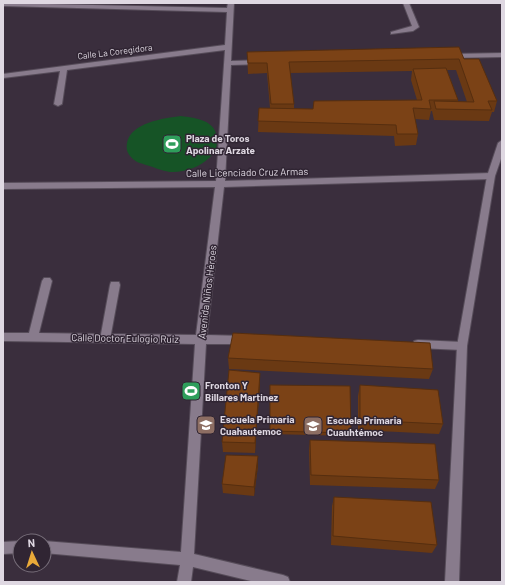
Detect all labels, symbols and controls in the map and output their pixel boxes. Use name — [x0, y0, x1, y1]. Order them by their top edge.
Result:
street label: Calle La Coregidora — [77, 41, 153, 62]
place label: Plaza de Toros Apolinar Arzate — [186, 132, 256, 156]
sports icon: Plaza de Toros Apolinar Arzate — [161, 133, 183, 155]
street label: Calle Licenciado Cruz Armas — [186, 165, 308, 179]
street label: Avenida Niños Héroes — [195, 244, 219, 339]
street label: Calle Doctor Eulogio Ruiz — [71, 331, 179, 345]
place label: Fronton Y Billares Martinez — [205, 379, 279, 403]
sports icon: Fronton Y Billares Martinez — [180, 380, 202, 402]
place label: Escuela Primaria Cuahautemoc — [220, 413, 295, 437]
school or university icon: Escuela Primaria Cuahautemoc — [195, 414, 217, 436]
place label: Escuela Primaria Cuauhtémoc — [327, 414, 402, 438]
school or university icon: Escuela Primaria Cuauhtémoc — [302, 415, 324, 437]
north arrow — [12, 533, 52, 573]
text: N — [27, 536, 35, 549]

